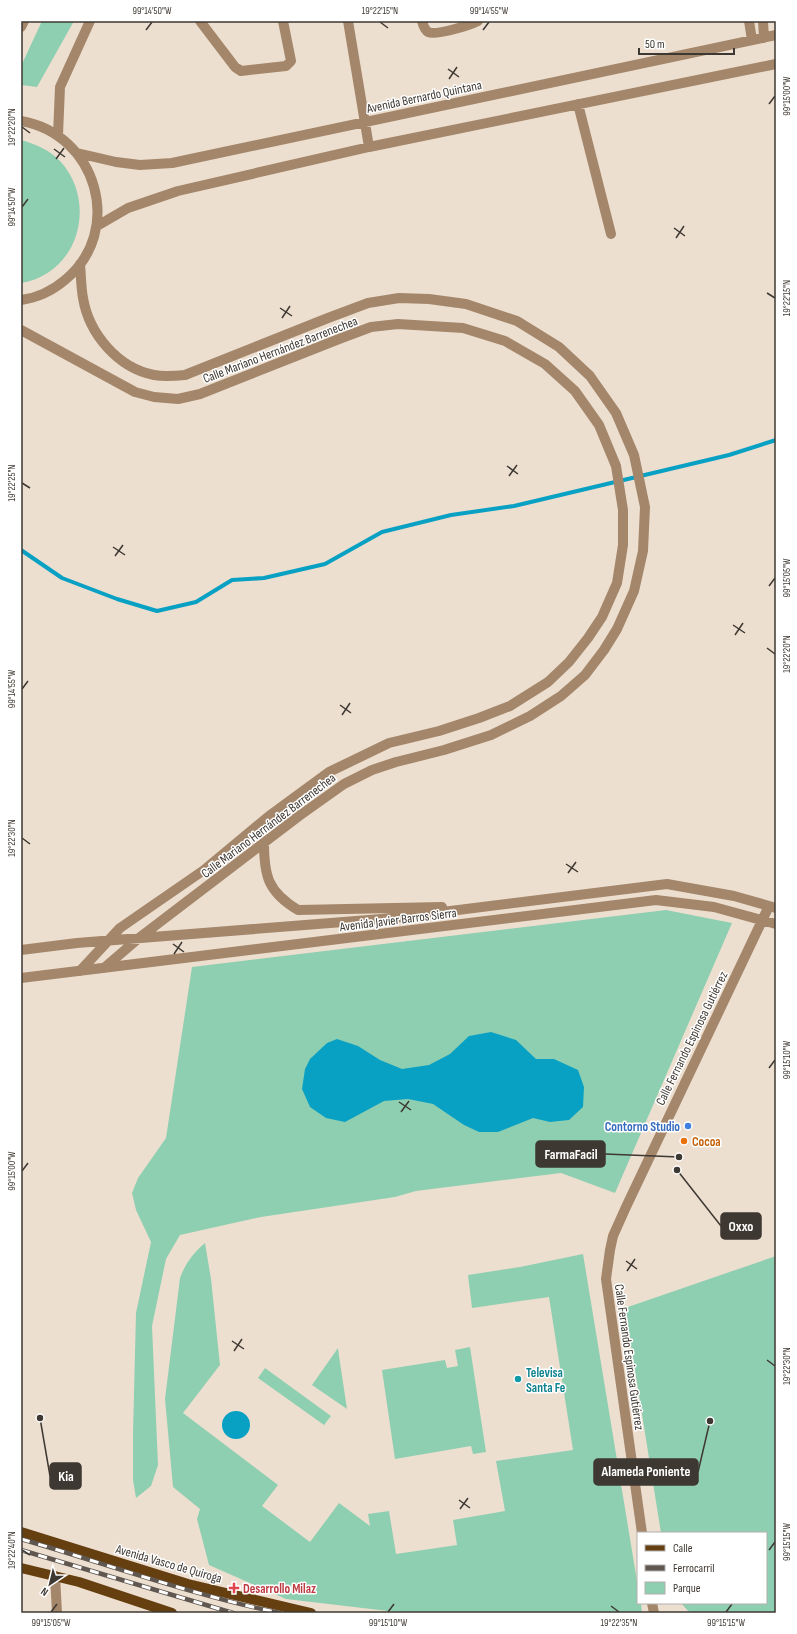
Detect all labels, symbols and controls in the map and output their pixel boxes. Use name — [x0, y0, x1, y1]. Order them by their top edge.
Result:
text: 99°14'50"W — [133, 5, 172, 17]
text: 19°22'15"N — [362, 5, 398, 17]
text: 99°14'55"W — [470, 5, 509, 17]
scale bar — [639, 30, 734, 56]
text: 50 m — [645, 37, 665, 52]
text: 99°15'00"W — [781, 76, 793, 116]
street label: Avenida Bernardo Quintana — [364, 77, 483, 117]
text: 19°22'20"N — [6, 108, 18, 146]
text: 99°14'50"W — [6, 187, 18, 227]
text: 19°22'15"N — [781, 280, 793, 316]
street label: Calle Mariano Hernández Barrenechea — [201, 313, 360, 387]
text: 19°22'25"N — [6, 465, 18, 501]
text: 99°15'05"W — [781, 558, 793, 597]
text: 19°22'20"N — [781, 635, 793, 673]
text: 99°14'55"W — [6, 669, 18, 708]
street label: Calle Mariano Hernández Barrenechea — [198, 770, 339, 882]
text: 19°22'30"N — [6, 819, 18, 857]
street label: Avenida Javier Barros Sierra — [338, 905, 458, 935]
street label: Calle Fernando Espinosa Gutiérrez — [652, 969, 731, 1108]
text: 99°15'10"W — [781, 1040, 793, 1079]
place label: Contorno Studio — [605, 1119, 680, 1135]
marker: Contorno Studio — [683, 1121, 693, 1131]
place label: Cocoa — [692, 1134, 721, 1150]
marker: Cocoa — [679, 1136, 689, 1146]
callout: FarmaFacil — [536, 1141, 605, 1167]
text: FarmaFacil — [544, 1146, 598, 1163]
text: 99°15'00"W — [6, 1151, 18, 1191]
callout: Oxxo — [721, 1213, 761, 1239]
text: Oxxo — [729, 1218, 753, 1235]
street label: Calle Fernando Espinosa Gutiérrez — [611, 1283, 647, 1431]
text: 19°22'30"N — [781, 1347, 793, 1385]
place label: Televisa Santa Fe — [526, 1365, 566, 1396]
marker: Televisa Santa Fe — [513, 1374, 523, 1384]
callout: Alameda Poniente — [594, 1459, 698, 1485]
callout: Kia — [50, 1463, 81, 1489]
text: Alameda Poniente — [601, 1463, 690, 1480]
text: Kia — [58, 1468, 74, 1485]
text: 99°15'15"W — [781, 1523, 793, 1561]
text: 19°22'40"N — [6, 1531, 18, 1569]
legend — [637, 1532, 767, 1604]
street label: Avenida Vasco de Quiroga — [113, 1541, 224, 1587]
text: Calle — [673, 1541, 693, 1556]
text: Ferrocarril — [673, 1561, 715, 1576]
north arrow — [30, 1564, 70, 1604]
place label: Desarrollo Milaz — [243, 1581, 316, 1597]
text: Parque — [673, 1581, 701, 1596]
marker: Desarrollo Milaz — [228, 1582, 240, 1594]
text: N — [38, 1585, 51, 1599]
text: 99°15'05"W — [32, 1617, 71, 1629]
text: 99°15'10"W — [369, 1617, 408, 1629]
text: 19°22'35"N — [601, 1617, 637, 1629]
text: 99°15'15"W — [707, 1617, 745, 1629]

